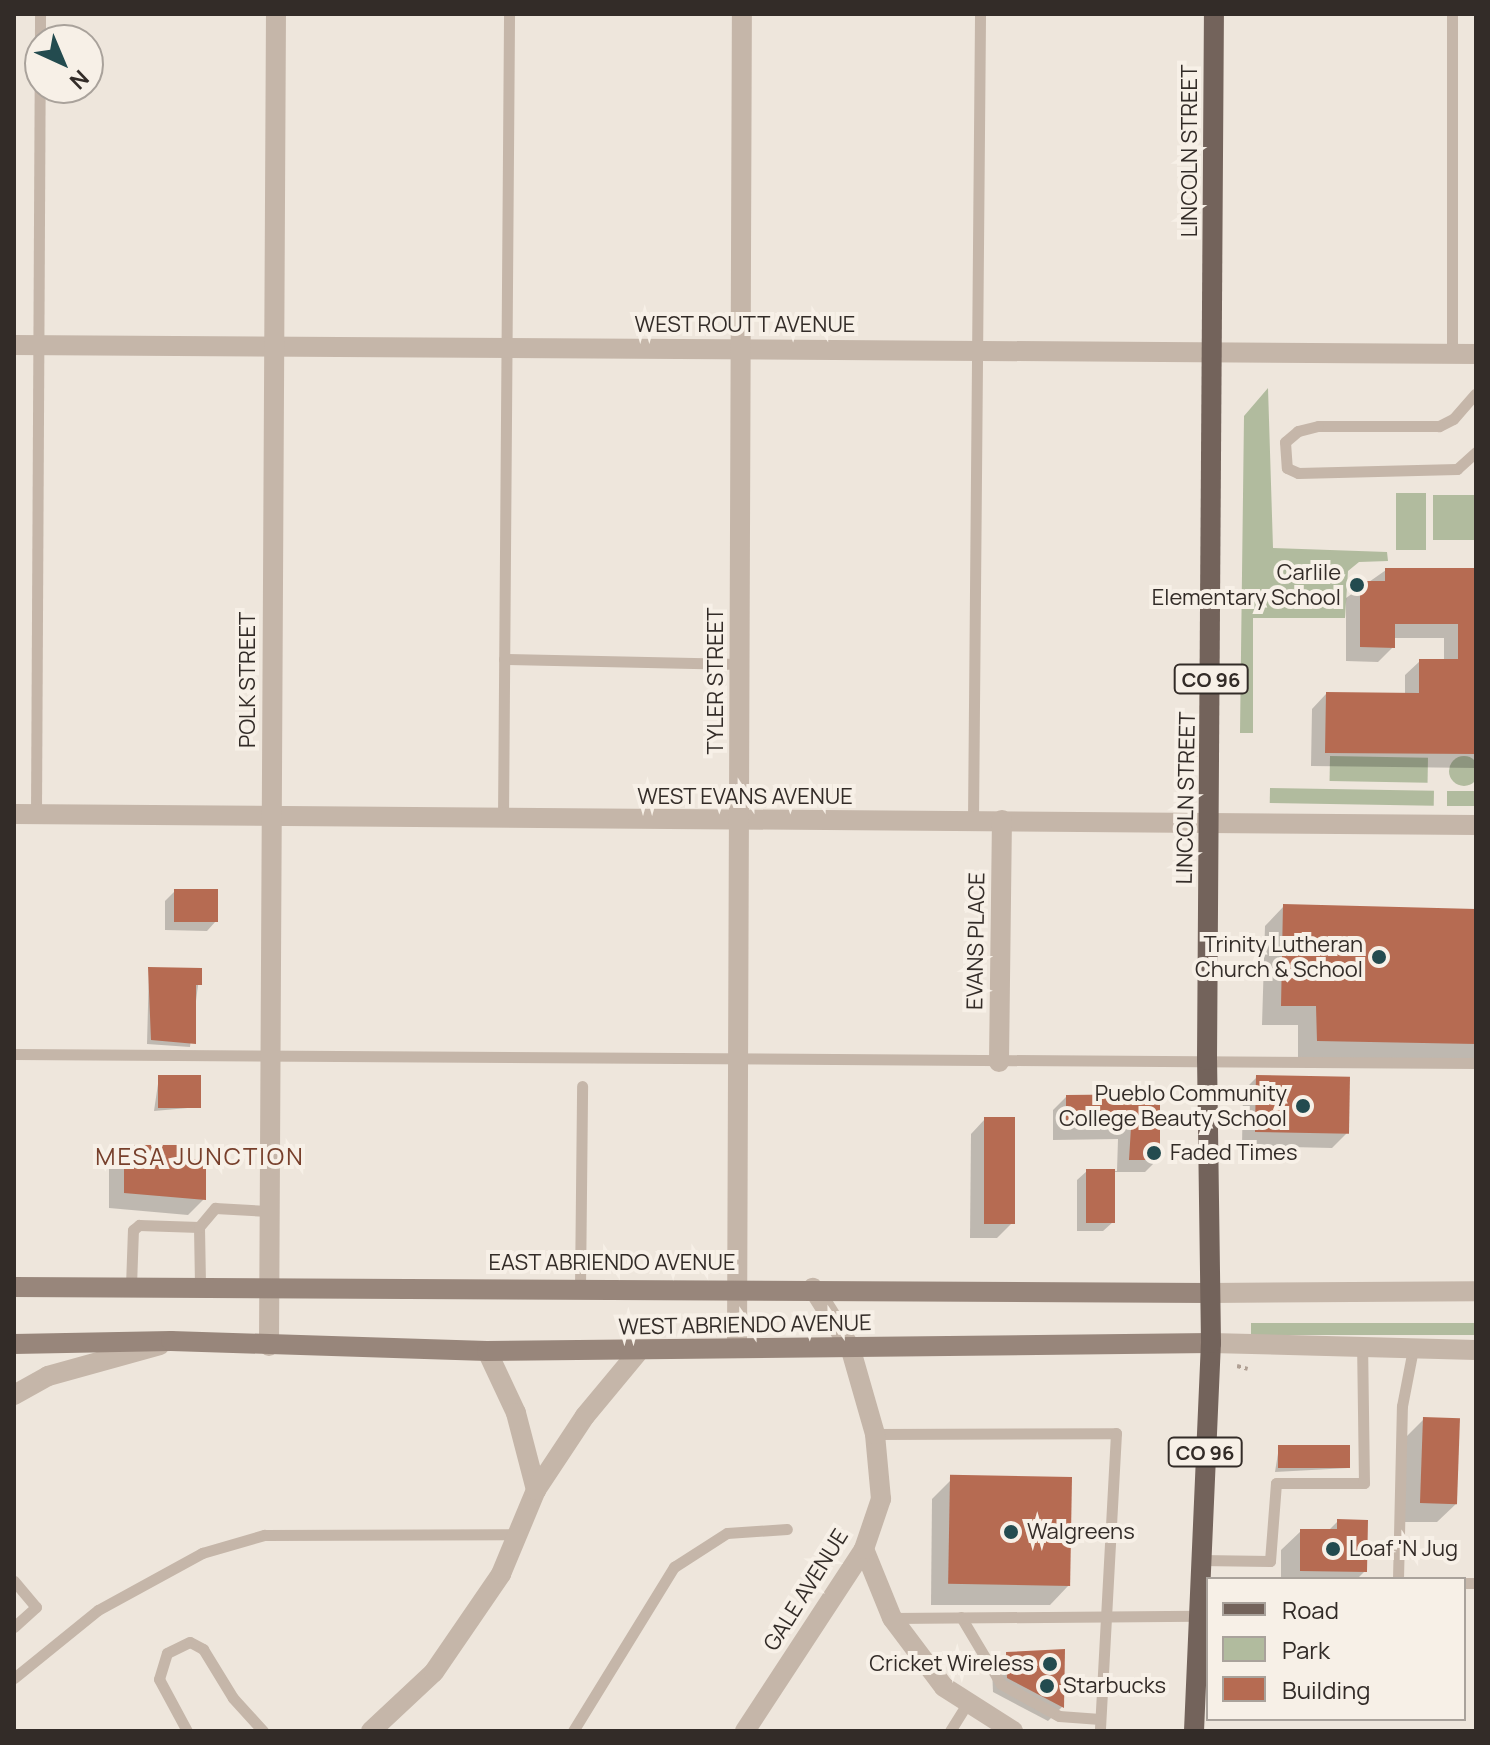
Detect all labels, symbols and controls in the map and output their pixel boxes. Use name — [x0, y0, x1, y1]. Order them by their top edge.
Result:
north arrow — [24, 24, 104, 104]
text: N — [63, 64, 95, 96]
street label: LINCOLN STREET — [1177, 65, 1203, 237]
street label: WEST ROUTT AVENUE — [634, 312, 856, 338]
place label: Carlile Elementary School — [1152, 559, 1341, 610]
marker: Carlile Elementary School — [1348, 576, 1366, 594]
street label: TYLER STREET — [703, 608, 729, 754]
street label: POLK STREET — [235, 612, 261, 748]
road number: CO 96 — [1173, 663, 1249, 695]
street label: LINCOLN STREET — [1171, 712, 1201, 884]
street label: WEST EVANS AVENUE — [637, 784, 853, 810]
street label: EVANS PLACE — [962, 872, 990, 1010]
place label: Trinity Lutheran Church & School — [1195, 931, 1363, 982]
marker: Trinity Lutheran Church & School — [1370, 948, 1388, 966]
place label: Pueblo Community College Beauty School — [1059, 1080, 1287, 1132]
marker: Pueblo Community College Beauty School — [1294, 1097, 1312, 1115]
place label: Faded Times — [1170, 1140, 1297, 1166]
district label: MESA JUNCTION — [95, 1142, 305, 1170]
marker: Faded Times — [1145, 1144, 1163, 1162]
street label: EAST ABRIENDO AVENUE — [488, 1250, 736, 1276]
street label: WEST ABRIENDO AVENUE — [618, 1310, 872, 1340]
road number: CO 96 — [1167, 1436, 1243, 1468]
place label: Walgreens — [1027, 1519, 1135, 1545]
marker: Walgreens — [1002, 1523, 1020, 1541]
street label: GALE AVENUE — [758, 1524, 854, 1656]
place label: Loaf 'N Jug — [1349, 1536, 1458, 1562]
marker: Loaf 'N Jug — [1324, 1540, 1342, 1558]
legend — [1206, 1577, 1466, 1721]
text: Road — [1282, 1593, 1339, 1626]
text: Park — [1282, 1633, 1330, 1666]
place label: Cricket Wireless — [869, 1651, 1034, 1677]
marker: Cricket Wireless — [1041, 1655, 1059, 1673]
place label: Starbucks — [1063, 1673, 1166, 1699]
text: Building — [1282, 1673, 1370, 1706]
marker: Starbucks — [1038, 1677, 1056, 1695]

